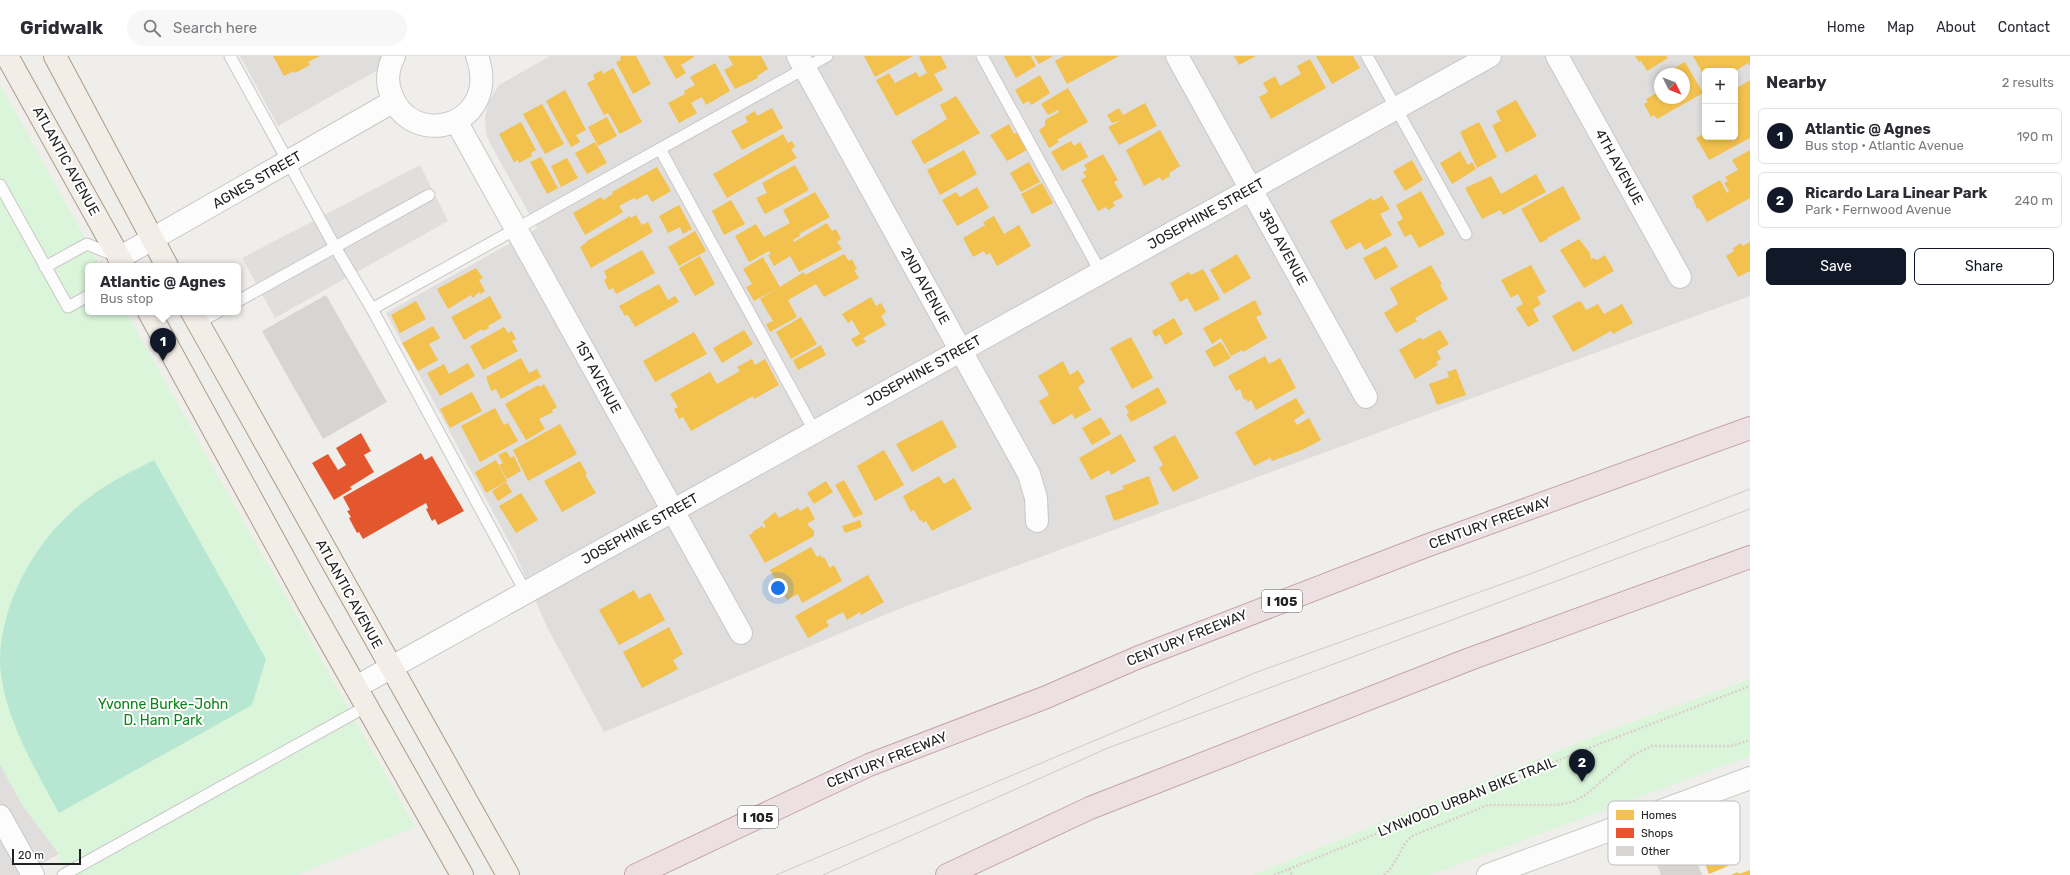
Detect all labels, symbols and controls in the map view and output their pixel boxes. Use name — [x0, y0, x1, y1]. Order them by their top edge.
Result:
search box — [127, 10, 407, 46]
text: Gridwalk — [20, 16, 103, 39]
icon: search — [141, 17, 163, 39]
text: Search here — [173, 19, 257, 37]
text: Home — [1827, 19, 1865, 36]
text: Map — [1887, 19, 1914, 36]
text: About — [1936, 19, 1976, 36]
text: Contact — [1998, 19, 2050, 36]
north arrow — [1654, 68, 1690, 104]
map controls — [1702, 68, 1738, 140]
button: + — [1702, 68, 1738, 104]
text: Nearby — [1766, 72, 1827, 92]
text: 2 results — [2002, 75, 2054, 90]
street label: ATLANTIC AVENUE — [29, 103, 103, 219]
button: − — [1702, 104, 1738, 140]
text: Atlantic @ Agnes — [1805, 120, 1931, 138]
street label: 4TH AVENUE — [1591, 126, 1647, 208]
text: 1 — [1777, 129, 1783, 144]
text: 190 m — [2017, 129, 2053, 144]
text: Bus stop · Atlantic Avenue — [1805, 138, 1964, 153]
street label: AGNES STREET — [209, 148, 305, 212]
street label: JOSEPHINE STREET — [1145, 175, 1267, 253]
text: Ricardo Lara Linear Park — [1805, 184, 1987, 202]
text: 2 — [1776, 193, 1784, 208]
text: 240 m — [2014, 193, 2053, 208]
text: Park · Fernwood Avenue — [1805, 202, 1951, 217]
street label: 3RD AVENUE — [1255, 206, 1311, 288]
street label: 2ND AVENUE — [897, 245, 953, 327]
button: Save — [1766, 248, 1906, 285]
button: Share — [1914, 248, 2054, 285]
popup — [85, 263, 241, 315]
text: Atlantic @ Agnes — [100, 273, 226, 291]
text: Bus stop — [100, 291, 153, 306]
pin: 1 — [150, 328, 176, 361]
street label: JOSEPHINE STREET — [862, 332, 984, 410]
street label: 1ST AVENUE — [571, 338, 625, 416]
street label: JOSEPHINE STREET — [579, 490, 701, 568]
street label: CENTURY FREEWAY — [1427, 493, 1553, 553]
street label: ATLANTIC AVENUE — [312, 536, 386, 652]
your location — [768, 578, 788, 598]
road number: I 105 — [1262, 590, 1302, 612]
street label: CENTURY FREEWAY — [1124, 606, 1250, 670]
park label: Yvonne Burke-John D. Ham Park — [98, 696, 228, 729]
street label: CENTURY FREEWAY — [824, 728, 950, 792]
pin: 2 — [1569, 749, 1595, 782]
street label: LYNWOOD URBAN BIKE TRAIL — [1375, 753, 1559, 841]
legend — [1608, 801, 1740, 865]
road number: I 105 — [738, 806, 778, 828]
text: Homes — [1641, 809, 1677, 822]
text: Shops — [1641, 827, 1673, 840]
text: Other — [1641, 845, 1671, 858]
scale bar — [12, 847, 81, 866]
text: 20 m — [18, 849, 44, 862]

